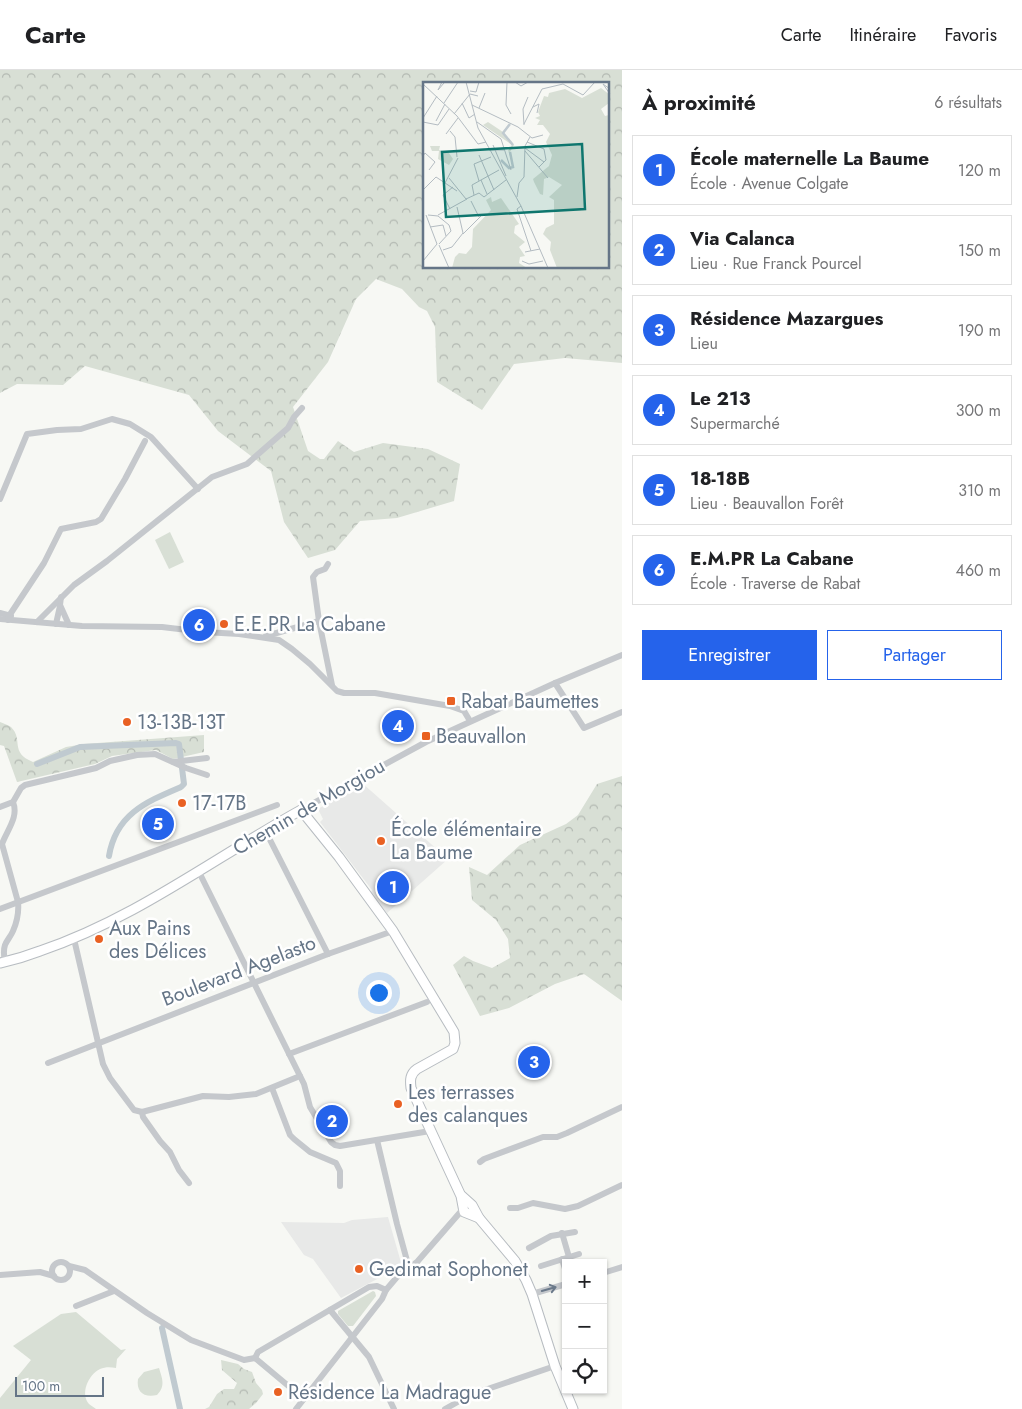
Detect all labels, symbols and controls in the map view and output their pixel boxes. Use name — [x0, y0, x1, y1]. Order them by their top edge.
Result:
text: Carte — [25, 17, 86, 52]
text: Carte — [781, 22, 822, 48]
text: Itinéraire — [850, 22, 916, 48]
text: Favoris — [944, 22, 997, 48]
inset map — [423, 82, 610, 269]
text: À proximité — [642, 88, 756, 118]
text: 6 résultats — [934, 91, 1002, 114]
text: École maternelle La Baume — [690, 145, 929, 172]
text: 1 — [655, 159, 663, 182]
text: 120 m — [958, 159, 1001, 182]
text: École · Avenue Colgate — [690, 172, 848, 195]
text: Via Calanca — [690, 225, 795, 252]
text: 2 — [654, 239, 664, 262]
text: 150 m — [958, 239, 1001, 262]
text: Lieu · Rue Franck Pourcel — [690, 252, 862, 275]
text: Résidence Mazargues — [690, 305, 884, 332]
text: 3 — [654, 319, 664, 342]
text: 190 m — [958, 319, 1001, 342]
text: Lieu — [690, 332, 718, 355]
text: Le 213 — [690, 385, 751, 412]
text: 4 — [653, 399, 665, 422]
text: 300 m — [956, 399, 1001, 422]
text: Supermarché — [690, 412, 780, 435]
text: 18-18B — [690, 465, 750, 492]
text: 5 — [654, 479, 664, 502]
text: 310 m — [958, 479, 1001, 502]
text: Lieu · Beauvallon Forêt — [690, 492, 843, 515]
text: E.M.PR La Cabane — [690, 545, 854, 572]
text: 6 — [654, 559, 664, 582]
text: 460 m — [956, 559, 1001, 582]
text: École · Traverse de Rabat — [690, 572, 860, 595]
pin: 6 — [183, 606, 215, 644]
place label: E.E.PR La Cabane — [234, 610, 386, 639]
marker: E.E.PR La Cabane — [218, 618, 230, 630]
button: Enregistrer — [642, 630, 817, 680]
button: Partager — [827, 630, 1002, 680]
place label: Rabat Baumettes — [461, 687, 599, 716]
marker: Rabat Baumettes — [445, 695, 457, 707]
pin: 4 — [382, 707, 414, 745]
place label: 13-13B-13T — [137, 708, 226, 737]
marker: 13-13B-13T — [121, 716, 133, 728]
place label: Beauvallon — [436, 722, 527, 751]
marker: Beauvallon — [420, 730, 432, 742]
street label: Chemin de Morgiou — [228, 752, 390, 862]
place label: 17-17B — [192, 789, 246, 818]
marker: 17-17B — [176, 797, 188, 809]
pin: 5 — [142, 805, 174, 843]
place label: École élémentaire La Baume — [391, 815, 541, 867]
marker: École élémentaire La Baume — [375, 835, 387, 847]
pin: 1 — [377, 868, 409, 906]
place label: Aux Pains des Délices — [109, 914, 206, 966]
street label: Boulevard Agelasto — [158, 928, 320, 1014]
marker: Aux Pains des Délices — [93, 933, 105, 945]
your location — [366, 980, 392, 1006]
pin: 3 — [518, 1043, 550, 1081]
place label: Les terrasses des calanques — [408, 1078, 528, 1130]
marker: Les terrasses des calanques — [392, 1098, 404, 1110]
pin: 2 — [316, 1102, 348, 1140]
place label: Gedimat Sophonet — [369, 1255, 528, 1284]
map controls — [562, 1259, 607, 1394]
button: + — [562, 1259, 607, 1304]
marker: Gedimat Sophonet — [353, 1263, 365, 1275]
one-way arrow — [541, 1283, 557, 1293]
button: − — [562, 1304, 607, 1349]
button: locate — [562, 1349, 607, 1394]
scale bar — [15, 1374, 104, 1397]
text: 100 m — [22, 1376, 60, 1396]
place label: Résidence La Madrague — [288, 1378, 491, 1407]
marker: Résidence La Madrague — [272, 1386, 284, 1398]

